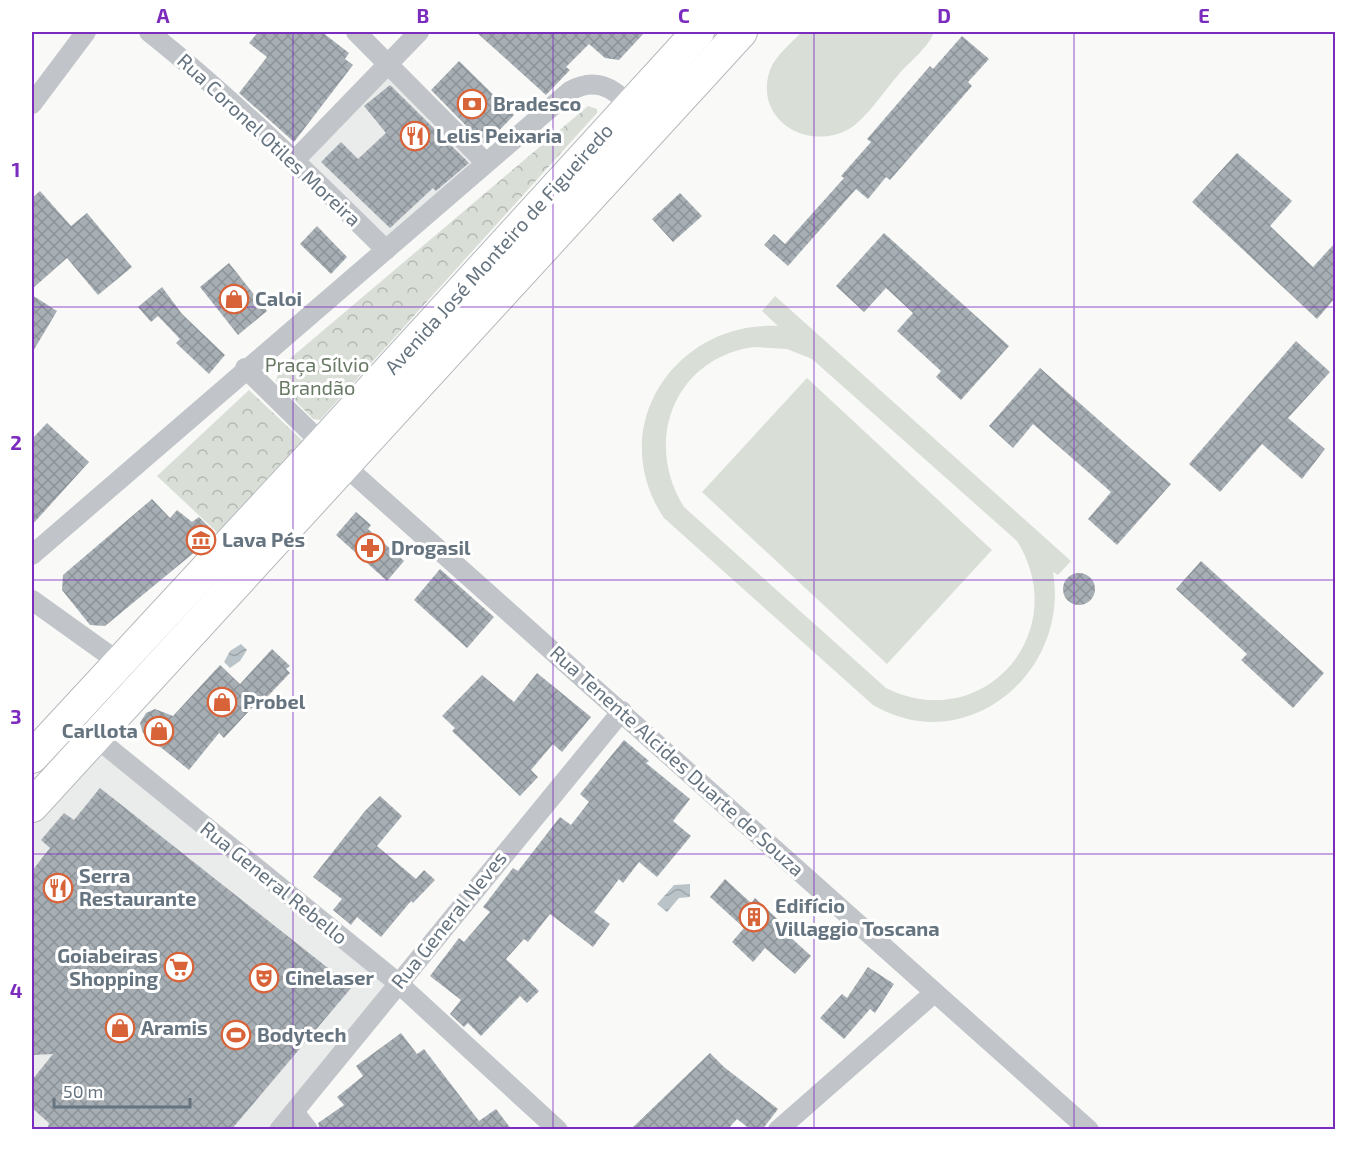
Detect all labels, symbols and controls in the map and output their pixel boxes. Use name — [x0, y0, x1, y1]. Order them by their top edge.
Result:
text: A — [156, 3, 170, 27]
text: B — [417, 3, 429, 27]
text: C — [678, 3, 690, 27]
text: D — [937, 3, 951, 27]
text: E — [1198, 3, 1210, 27]
street label: Rua Coronel Otiles Moreira — [173, 48, 366, 231]
bank icon: Bradesco — [456, 88, 488, 120]
place label: Bradesco — [493, 91, 581, 115]
street label: Avenida José Monteiro de Figueiredo — [379, 118, 617, 379]
restaurant icon: Lelis Peixaria — [399, 120, 431, 152]
place label: Lelis Peixaria — [436, 123, 562, 147]
text: 1 — [12, 157, 20, 181]
shop icon: Caloi — [218, 283, 250, 315]
place label: Caloi — [255, 286, 302, 310]
park label: Praça Sílvio Brandão — [265, 352, 369, 399]
text: 2 — [10, 430, 22, 454]
museum icon: Lava Pés — [185, 524, 217, 556]
place label: Lava Pés — [222, 527, 305, 551]
pharmacy icon: Drogasil — [354, 532, 386, 564]
place label: Drogasil — [391, 535, 471, 559]
street label: Rua Tenente Alcides Duarte de Souza — [546, 640, 810, 881]
shop icon: Probel — [206, 686, 238, 718]
place label: Probel — [243, 689, 306, 713]
text: 3 — [10, 704, 22, 728]
shop icon: Carllota — [143, 715, 175, 747]
place label: Carllota — [62, 718, 138, 742]
street label: Rua General Rebello — [196, 816, 353, 949]
street label: Rua General Neves — [385, 846, 511, 993]
place label: Serra Restaurante — [79, 863, 197, 910]
restaurant icon: Serra Restaurante — [42, 872, 74, 904]
place label: Edifício Villaggio Toscana — [775, 893, 940, 940]
building icon: Edifício Villaggio Toscana — [738, 901, 770, 933]
place label: Goiabeiras Shopping — [57, 943, 158, 990]
supermarket icon: Goiabeiras Shopping — [163, 951, 195, 983]
theatre icon: Cinelaser — [248, 962, 280, 994]
place label: Cinelaser — [285, 965, 374, 989]
text: 4 — [10, 978, 23, 1002]
shop icon: Aramis — [104, 1012, 136, 1044]
place label: Aramis — [141, 1015, 208, 1039]
sports icon: Bodytech — [220, 1019, 252, 1051]
place label: Bodytech — [257, 1022, 347, 1047]
scale bar — [54, 1071, 190, 1109]
text: 50 m — [63, 1080, 103, 1102]

